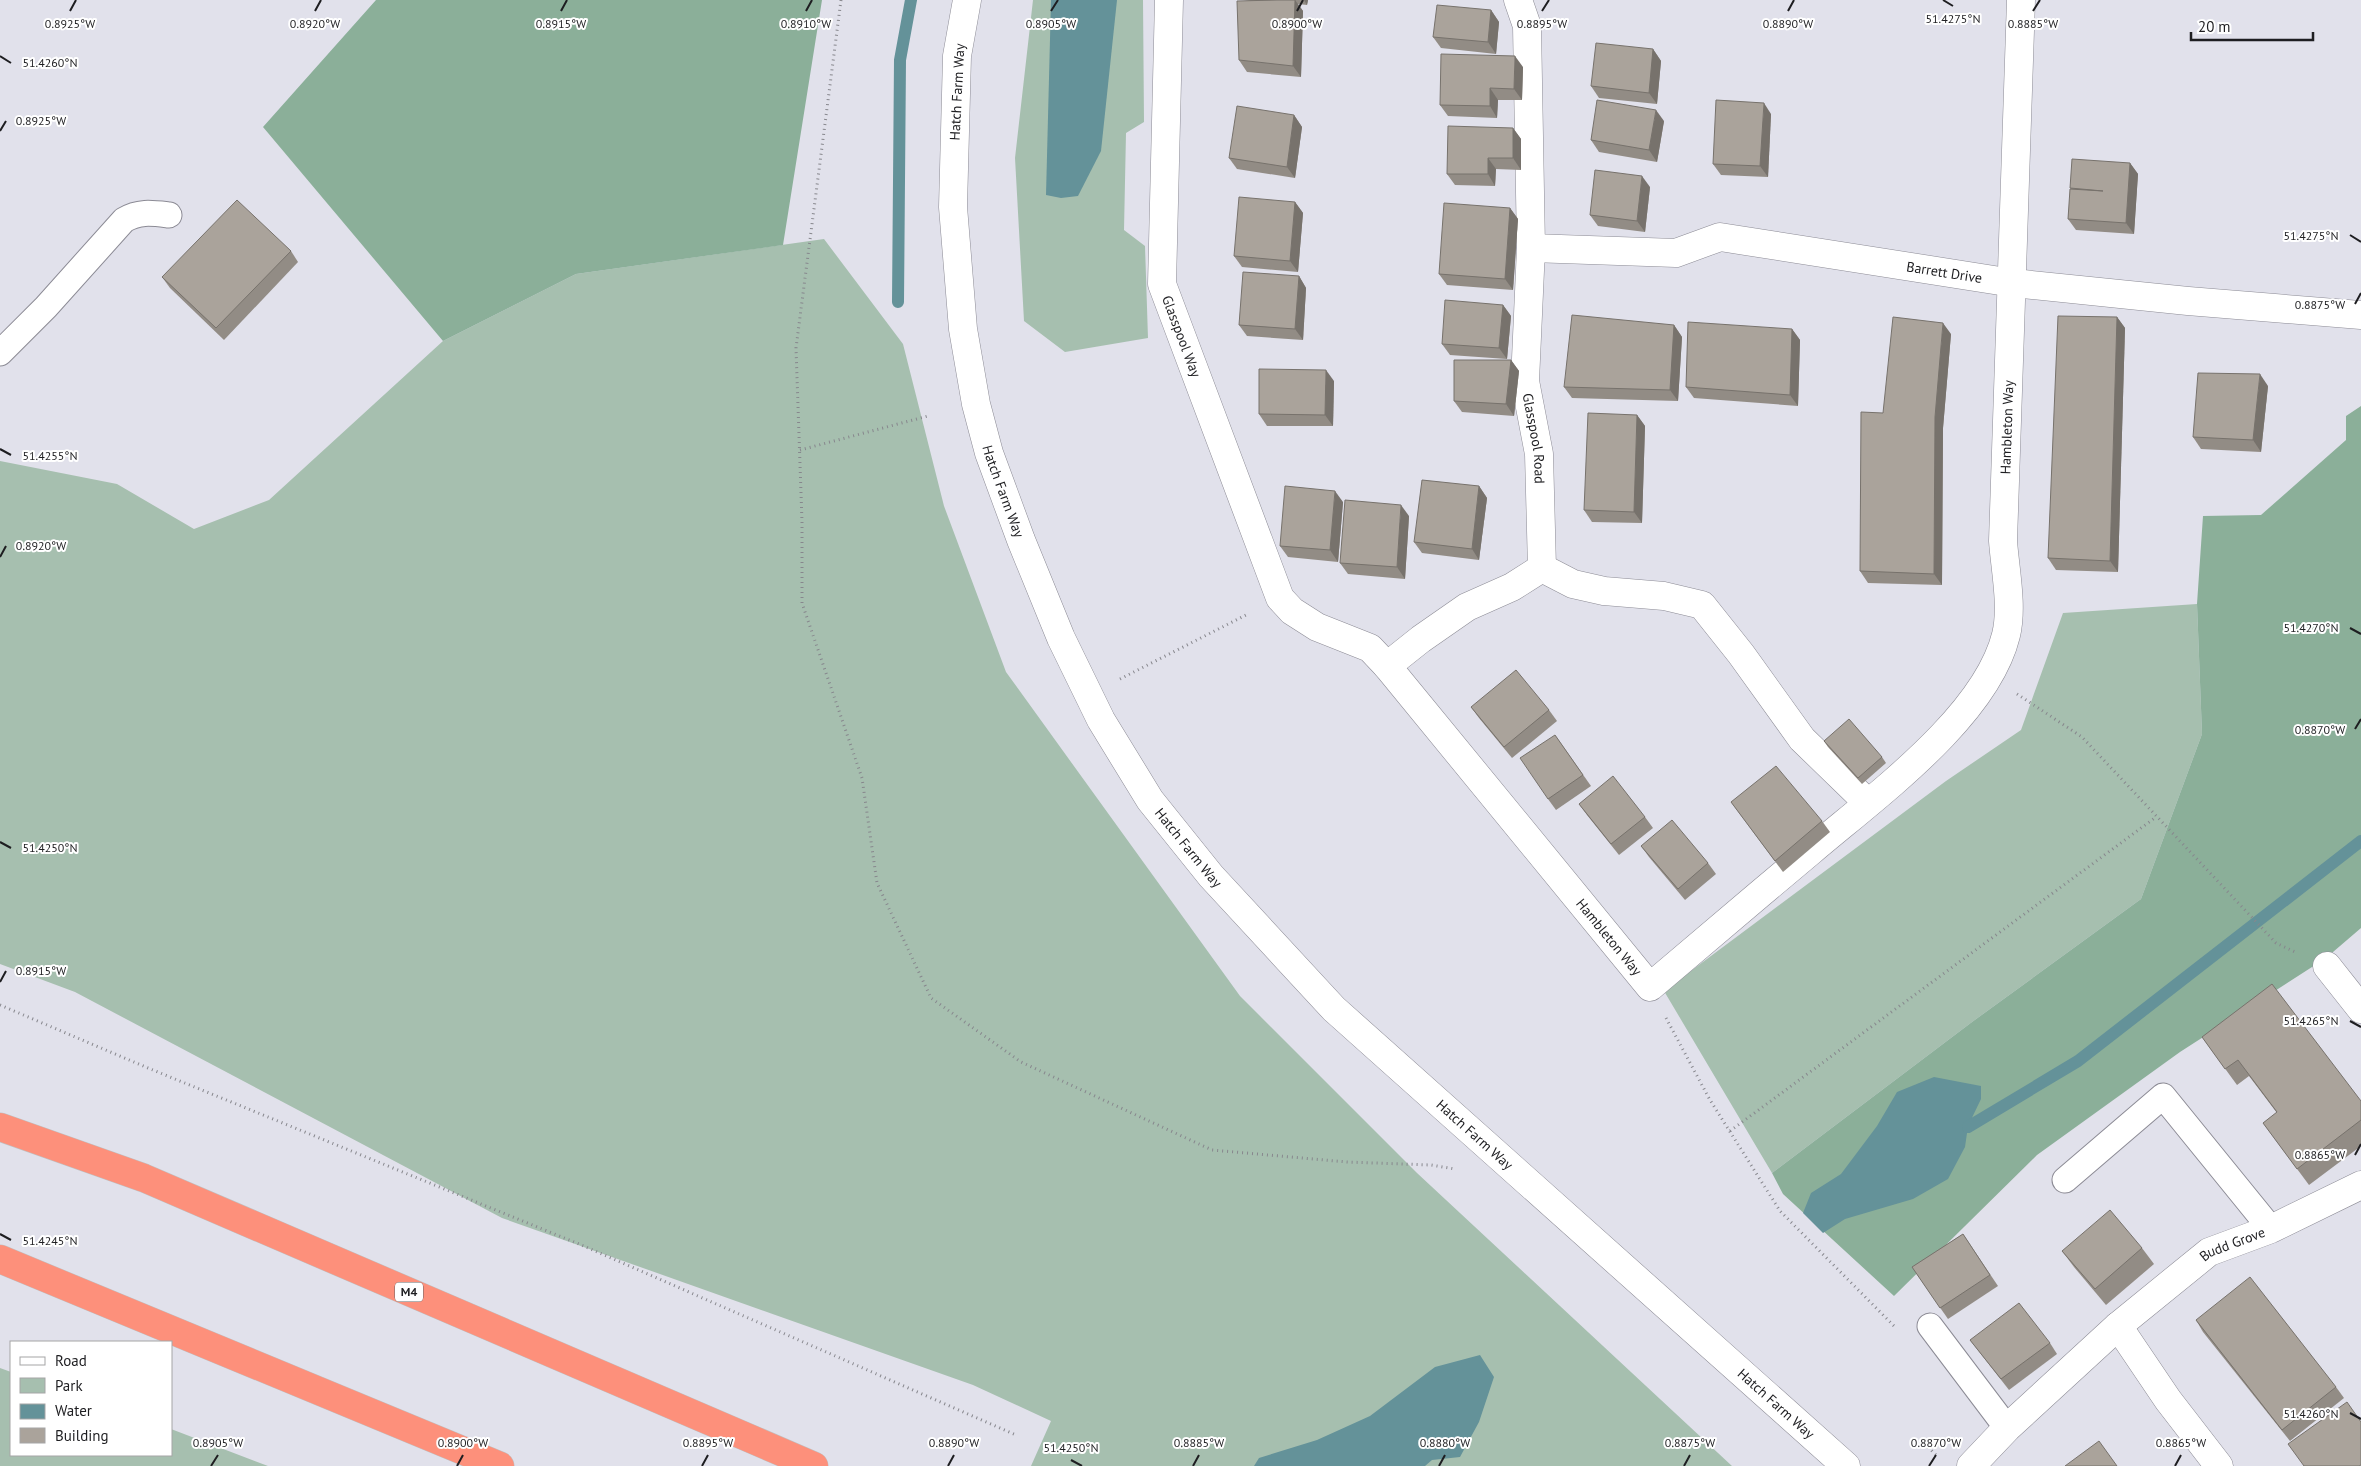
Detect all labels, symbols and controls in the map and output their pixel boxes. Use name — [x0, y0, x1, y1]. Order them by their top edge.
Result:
scale bar — [2191, 10, 2314, 42]
text: 51.4275°N — [1926, 11, 1980, 26]
text: 0.8925°W — [45, 16, 95, 31]
text: 0.8920°W — [290, 16, 340, 31]
text: 0.8915°W — [536, 16, 586, 31]
text: 0.8910°W — [781, 16, 831, 31]
text: 0.8905°W — [1026, 16, 1076, 31]
text: 0.8900°W — [1272, 16, 1322, 31]
text: 0.8895°W — [1517, 16, 1567, 31]
text: 0.8890°W — [1763, 16, 1813, 31]
text: 0.8885°W — [2008, 16, 2058, 31]
text: 20 m — [2198, 17, 2231, 36]
street label: Hatch Farm Way — [945, 43, 969, 141]
text: 51.4260°N — [23, 55, 77, 70]
text: 0.8925°W — [16, 113, 66, 128]
text: 51.4275°N — [2284, 228, 2338, 243]
street label: Barrett Drive — [1905, 257, 1984, 287]
street label: Glasspool Way — [1158, 293, 1205, 380]
text: 0.8875°W — [2295, 297, 2345, 312]
street label: Hambleton Way — [1996, 379, 2017, 475]
street label: Glasspool Road — [1519, 392, 1549, 484]
street label: Hatch Farm Way — [978, 443, 1028, 540]
text: 51.4255°N — [23, 448, 77, 463]
text: 0.8920°W — [16, 538, 66, 553]
text: 51.4270°N — [2284, 620, 2338, 635]
text: 0.8870°W — [2295, 722, 2345, 737]
street label: Hatch Farm Way — [1151, 804, 1226, 891]
text: 51.4250°N — [23, 840, 77, 855]
street label: Hambleton Way — [1572, 895, 1646, 980]
text: 0.8915°W — [16, 963, 66, 978]
text: 51.4265°N — [2284, 1013, 2338, 1028]
street label: Hatch Farm Way — [1433, 1096, 1517, 1174]
text: 0.8865°W — [2295, 1147, 2345, 1162]
street label: Budd Grove — [2196, 1223, 2268, 1265]
text: 51.4245°N — [23, 1233, 77, 1248]
road number: M4 — [395, 1282, 423, 1301]
legend — [10, 1341, 172, 1456]
text: Road — [55, 1351, 87, 1370]
street label: Hatch Farm Way — [1734, 1365, 1819, 1443]
text: Park — [55, 1376, 83, 1395]
text: Water — [55, 1401, 92, 1420]
text: 51.4260°N — [2284, 1406, 2338, 1421]
text: Building — [55, 1426, 109, 1445]
text: 0.8905°W — [193, 1435, 243, 1450]
text: 0.8900°W — [438, 1435, 488, 1450]
text: 0.8895°W — [683, 1435, 733, 1450]
text: 0.8890°W — [929, 1435, 979, 1450]
text: 0.8885°W — [1174, 1435, 1224, 1450]
text: 0.8880°W — [1420, 1435, 1470, 1450]
text: 0.8875°W — [1665, 1435, 1715, 1450]
text: 0.8870°W — [1911, 1435, 1961, 1450]
text: 0.8865°W — [2156, 1435, 2206, 1450]
text: 51.4250°N — [1044, 1440, 1098, 1455]

